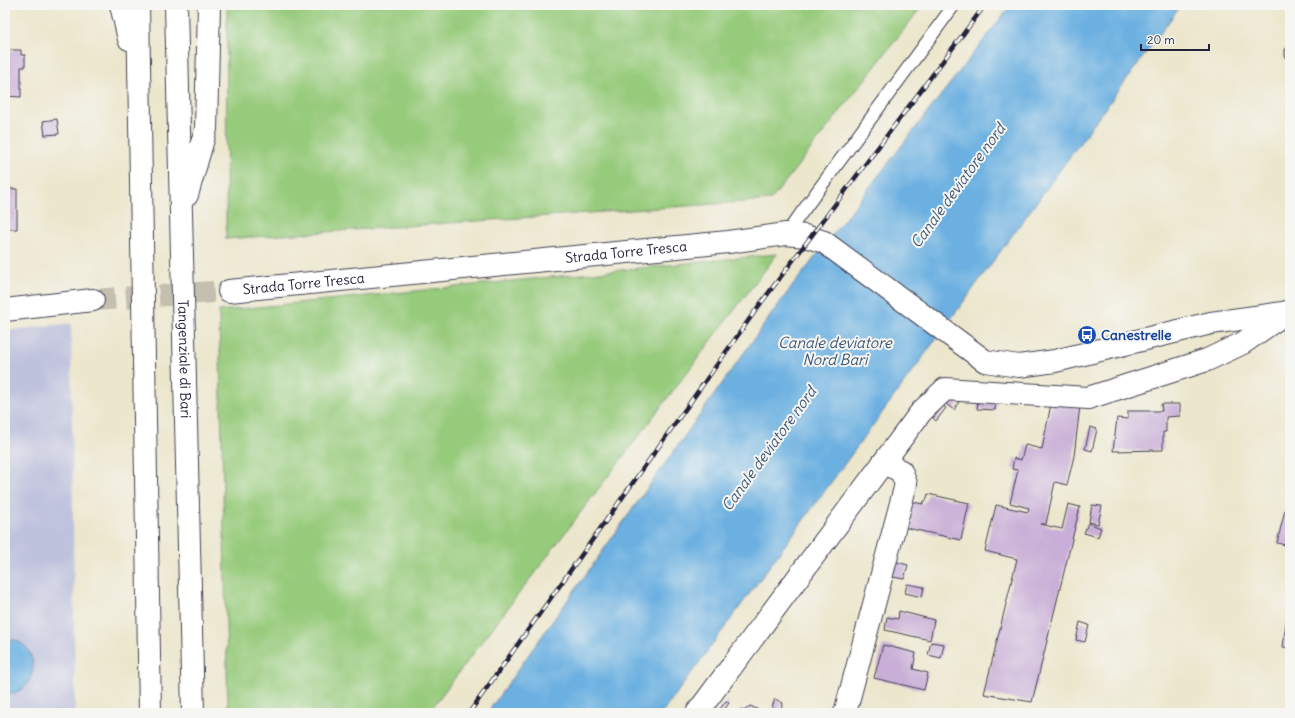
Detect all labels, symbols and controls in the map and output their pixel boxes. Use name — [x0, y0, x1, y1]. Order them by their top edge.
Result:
scale bar — [1141, 26, 1209, 52]
text: 20 m — [1147, 32, 1175, 47]
water label: Canale deviatore nord — [906, 118, 1010, 252]
street label: Strada Torre Tresca — [564, 237, 688, 267]
street label: Strada Torre Tresca — [242, 269, 365, 299]
street label: Tangenziale di Bari — [174, 299, 195, 418]
bus stop icon: Canestrelle — [1076, 324, 1098, 346]
place label: Canestrelle — [1101, 326, 1172, 344]
water label: Canale deviatore Nord Bari — [778, 333, 893, 369]
water label: Canale deviatore nord — [717, 381, 821, 515]

